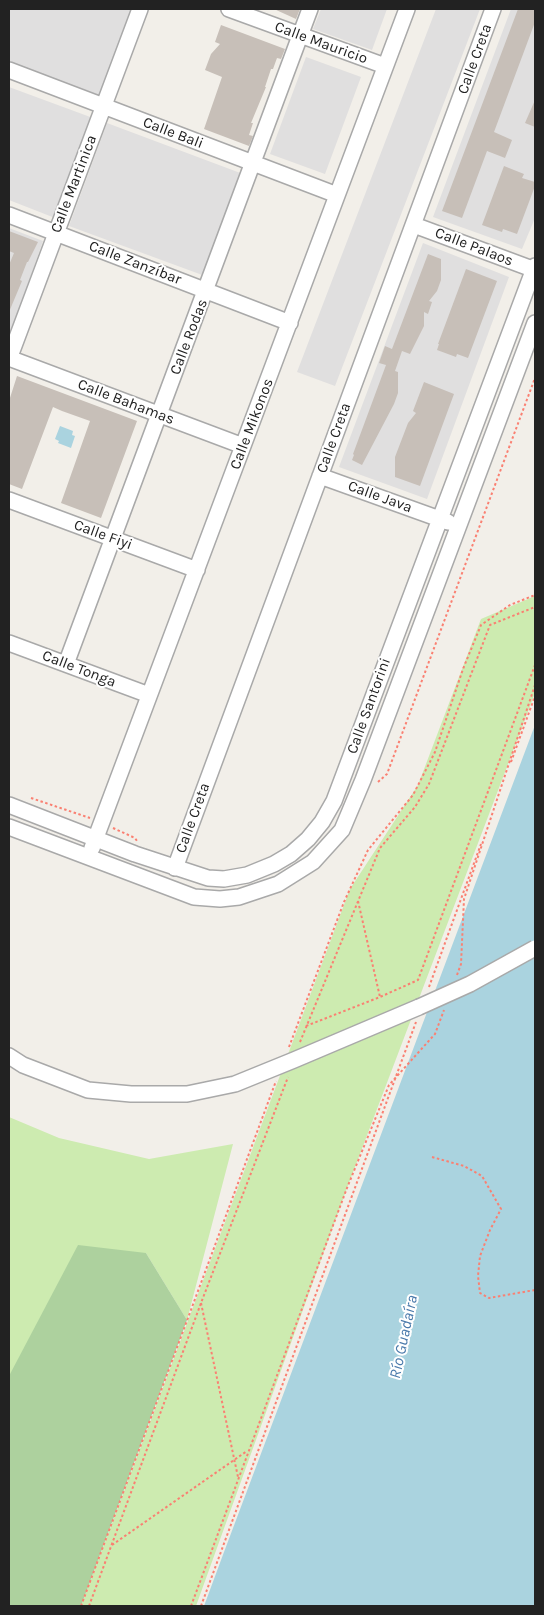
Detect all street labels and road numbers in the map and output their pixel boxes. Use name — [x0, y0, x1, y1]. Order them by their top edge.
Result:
street label: Calle Mauricio — [272, 18, 370, 68]
street label: Calle Creta — [454, 21, 496, 97]
street label: Calle Bali — [140, 113, 206, 153]
street label: Calle Martinica — [47, 133, 101, 235]
street label: Calle Palaos — [432, 224, 516, 270]
street label: Calle Zanzíbar — [86, 237, 184, 289]
street label: Calle Rodas — [166, 297, 212, 377]
street label: Calle Bahamas — [75, 375, 177, 429]
street label: Calle Mikonos — [226, 376, 278, 472]
street label: Calle Creta — [313, 400, 355, 476]
street label: Calle Java — [345, 477, 415, 517]
street label: Calle Fiyi — [71, 516, 135, 554]
street label: Calle Tonga — [40, 647, 118, 691]
street label: Calle Santorini — [343, 656, 395, 756]
street label: Calle Creta — [172, 780, 214, 856]

